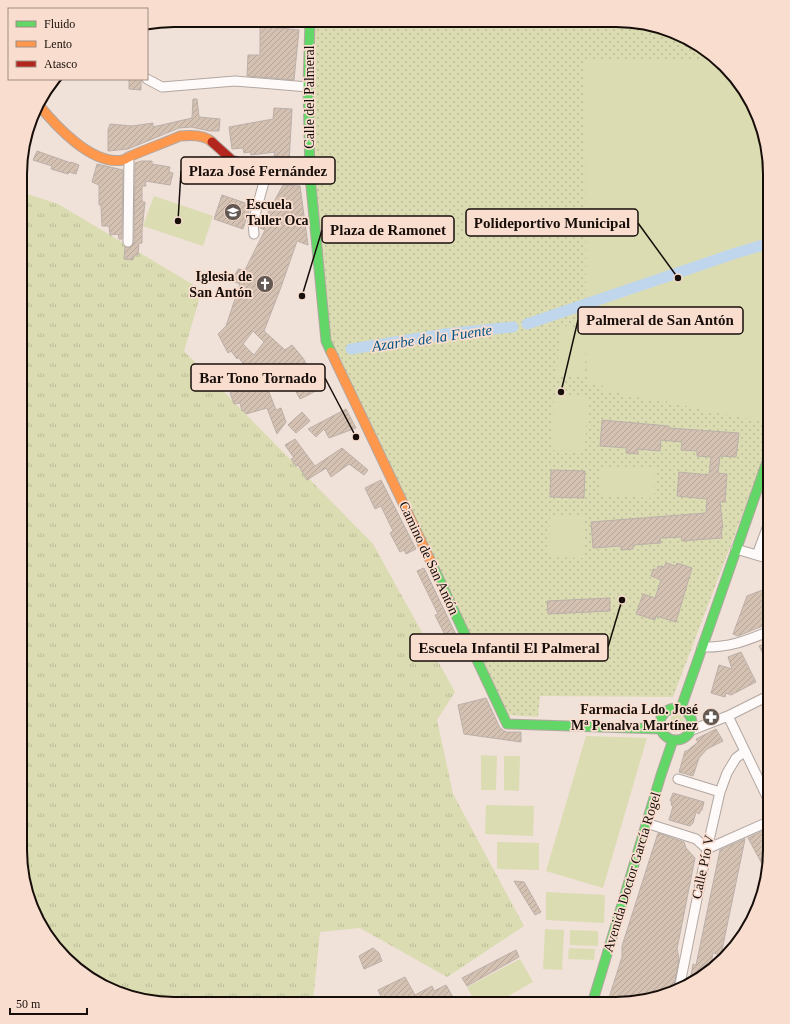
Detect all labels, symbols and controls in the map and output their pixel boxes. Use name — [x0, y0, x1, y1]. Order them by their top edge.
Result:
legend — [8, 8, 148, 80]
text: Fluido — [44, 17, 75, 31]
text: Lento — [44, 37, 72, 51]
street label: Calle del Palmeral — [302, 45, 317, 149]
text: Atasco — [44, 57, 77, 71]
callout: Plaza José Fernández — [181, 157, 335, 184]
text: Plaza José Fernández — [189, 163, 327, 179]
place label: Escuela Taller Oca — [246, 197, 309, 228]
school or university icon: Escuela Taller Oca — [223, 202, 243, 222]
callout: Polideportivo Municipal — [466, 209, 638, 236]
text: Polideportivo Municipal — [474, 215, 630, 231]
callout: Plaza de Ramonet — [322, 216, 454, 243]
text: Plaza de Ramonet — [330, 222, 446, 238]
place label: Iglesia de San Antón — [189, 269, 252, 300]
church icon: Iglesia de San Antón — [255, 274, 275, 294]
callout: Palmeral de San Antón — [578, 307, 743, 334]
text: Palmeral de San Antón — [586, 312, 735, 328]
water label: Azarbe de la Fuente — [370, 322, 493, 354]
callout: Bar Tono Tornado — [191, 364, 325, 391]
text: Bar Tono Tornado — [199, 370, 317, 386]
street label: Camino de San Antón — [396, 499, 462, 617]
callout: Escuela Infantil El Palmeral — [410, 634, 608, 661]
text: Escuela Infantil El Palmeral — [418, 640, 600, 656]
place label: Farmacia Ldo. José Mª Penalva Martínez — [571, 702, 698, 733]
pharmacy icon: Farmacia Ldo. José Mª Penalva Martínez — [701, 707, 721, 727]
street label: Avenida Doctor García Rogel — [600, 790, 664, 954]
street label: Calle Pío V — [689, 834, 717, 900]
scale bar — [10, 990, 87, 1016]
text: 50 m — [16, 997, 41, 1011]

